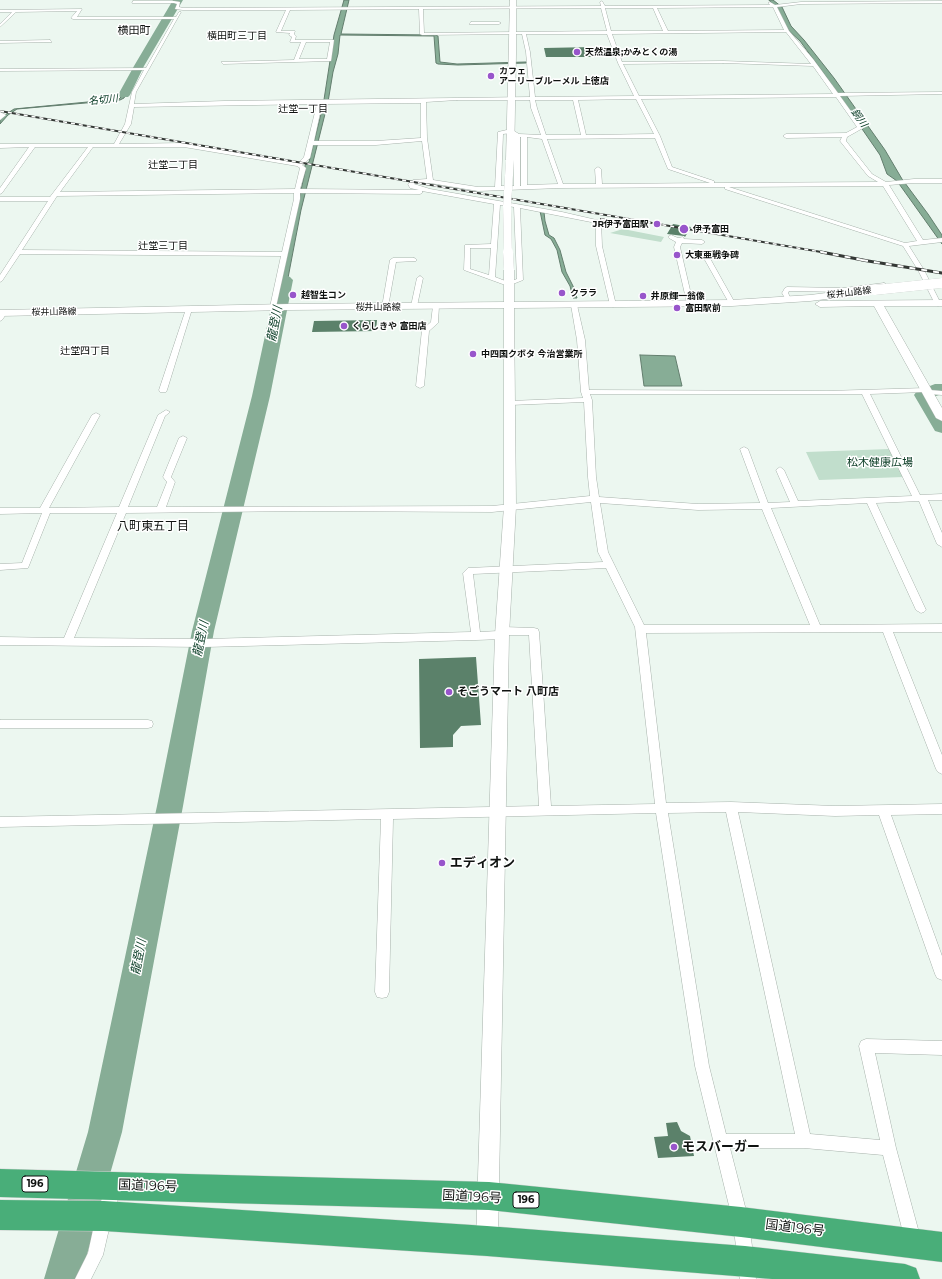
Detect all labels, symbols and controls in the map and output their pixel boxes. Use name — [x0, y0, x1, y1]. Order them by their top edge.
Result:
district label: 横田町 — [118, 24, 150, 38]
district label: 横田町三丁目 — [207, 30, 267, 42]
marker: 天然温泉;かみとくの湯 — [572, 47, 582, 57]
place label: 天然温泉;かみとくの湯 — [585, 47, 677, 57]
place label: カフェ アーリーブルーメル 上徳店 — [499, 66, 609, 87]
marker: カフェ アーリーブルーメル 上徳店 — [486, 71, 496, 81]
water label: 名切川 — [87, 92, 119, 108]
district label: 辻堂一丁目 — [278, 103, 328, 115]
water label: 銅川 — [848, 106, 870, 130]
district label: 辻堂二丁目 — [148, 159, 198, 171]
place label: JR伊予富田駅 — [593, 219, 649, 229]
marker: JR伊予富田駅 — [652, 219, 662, 229]
marker: 伊予富田 — [678, 223, 690, 235]
place label: 伊予富田 — [693, 224, 729, 234]
district label: 辻堂三丁目 — [138, 240, 188, 252]
marker: 大東亜戦争碑 — [672, 250, 682, 260]
place label: 大東亜戦争碑 — [685, 250, 739, 260]
street label: 桜井山路線 — [826, 285, 872, 301]
marker: クララ — [557, 288, 567, 298]
place label: クララ — [570, 288, 597, 298]
marker: 越智生コン — [288, 290, 298, 300]
place label: 越智生コン — [301, 290, 346, 300]
marker: 井原輝一翁像 — [638, 291, 648, 301]
place label: 井原輝一翁像 — [651, 291, 705, 301]
street label: 桜井山路線 — [356, 302, 400, 312]
marker: 富田駅前 — [672, 303, 682, 313]
place label: 富田駅前 — [685, 303, 721, 313]
water label: 龍登川 — [264, 305, 286, 343]
street label: 桜井山路線 — [31, 306, 77, 318]
marker: くらしきや 富田店 — [339, 321, 349, 331]
place label: くらしきや 富田店 — [352, 321, 427, 331]
district label: 辻堂四丁目 — [60, 345, 110, 357]
marker: 中四国クボタ 今治営業所 — [468, 349, 478, 359]
place label: 中四国クボタ 今治営業所 — [481, 349, 583, 359]
park label: 松木健康広場 — [847, 456, 913, 470]
district label: 八町東五丁目 — [117, 519, 189, 533]
water label: 龍登川 — [190, 620, 212, 658]
place label: そごうマート 八町店 — [457, 685, 559, 699]
marker: そごうマート 八町店 — [444, 687, 454, 697]
place label: エディオン — [450, 855, 515, 871]
marker: エディオン — [437, 858, 447, 868]
water label: 龍登川 — [128, 938, 150, 976]
place label: モスバーガー — [682, 1139, 760, 1155]
marker: モスバーガー — [669, 1142, 679, 1152]
road number: 196 — [22, 1176, 48, 1192]
street label: 国道196号 — [118, 1177, 178, 1195]
street label: 国道196号 — [442, 1188, 502, 1206]
road number: 196 — [513, 1192, 539, 1208]
street label: 国道196号 — [765, 1217, 825, 1239]

